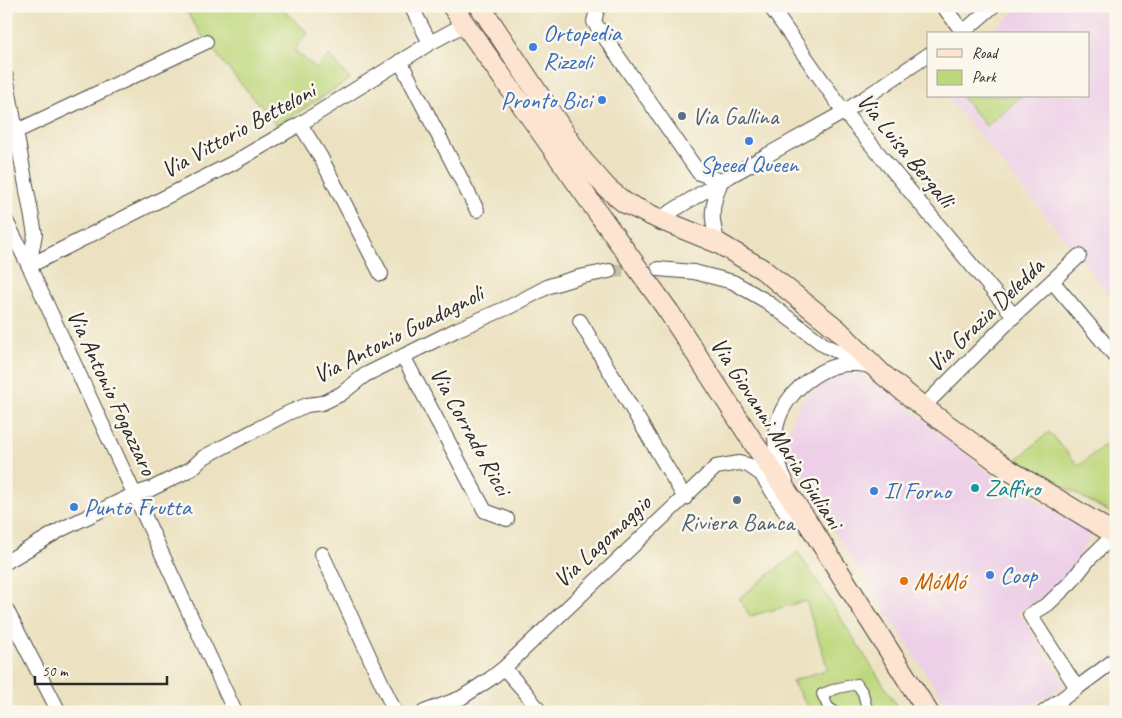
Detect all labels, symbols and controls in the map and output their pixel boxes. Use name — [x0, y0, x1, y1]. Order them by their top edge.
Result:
place label: Ortopedia Rizzoli — [543, 18, 623, 76]
legend — [927, 32, 1090, 98]
marker: Ortopedia Rizzoli — [527, 41, 539, 53]
text: Road — [972, 44, 999, 63]
text: Park — [972, 68, 997, 87]
street label: Via Vittorio Betteloni — [156, 74, 322, 185]
place label: Pronto Bici — [501, 85, 595, 115]
street label: Via Luisa Bergalli — [851, 86, 963, 215]
marker: Pronto Bici — [596, 94, 608, 106]
place label: Via Gallina — [692, 101, 780, 131]
marker: Via Gallina — [676, 110, 688, 122]
marker: Speed Queen — [743, 135, 755, 147]
place label: Speed Queen — [700, 149, 800, 179]
street label: Via Grazia Deledda — [920, 251, 1051, 378]
street label: Via Antonio Guadagnoli — [308, 277, 490, 390]
street label: Via Antonio Fogazzaro — [60, 304, 164, 481]
street label: Via Giovanni Maria Giuliani — [704, 332, 851, 537]
street label: Via Corrado Ricci — [423, 362, 520, 503]
place label: Zaffiro — [985, 473, 1043, 503]
place label: Il Forno — [884, 476, 953, 506]
marker: Zaffiro — [969, 482, 981, 494]
marker: Il Forno — [868, 485, 880, 497]
street label: Via Lagomaggio — [547, 487, 658, 594]
place label: Punto Frutta — [84, 492, 193, 522]
marker: Riviera Banca — [731, 494, 743, 506]
marker: Punto Frutta — [68, 501, 80, 513]
place label: Riviera Banca — [680, 507, 796, 537]
place label: Coop — [1000, 560, 1038, 590]
place label: MóMó — [914, 566, 969, 596]
marker: Coop — [984, 569, 996, 581]
marker: MóMó — [898, 575, 910, 587]
scale bar — [35, 653, 168, 685]
text: 50 m — [42, 662, 69, 681]

